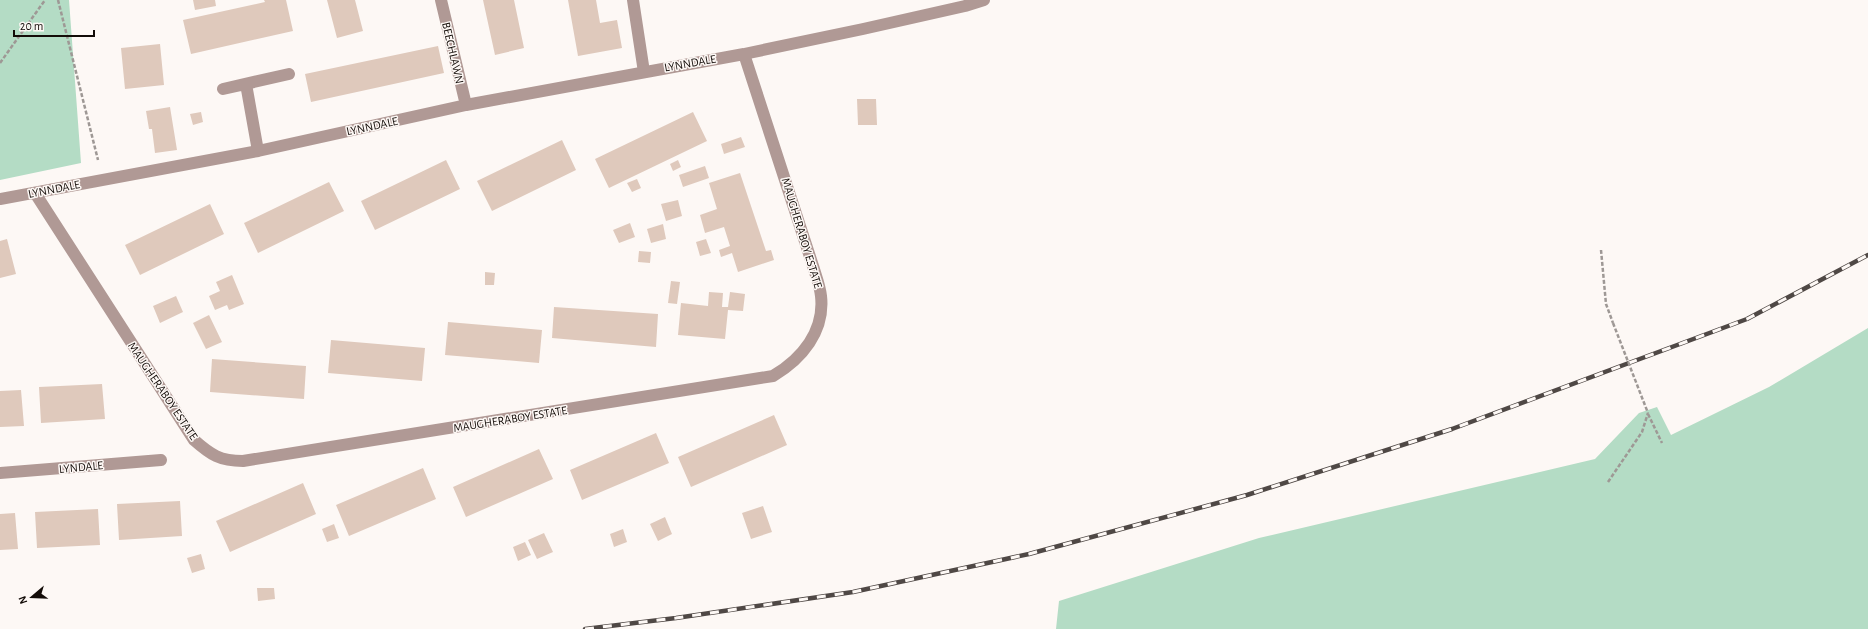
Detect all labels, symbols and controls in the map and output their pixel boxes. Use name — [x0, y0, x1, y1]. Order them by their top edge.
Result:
scale bar — [14, 12, 94, 38]
text: 20 m — [20, 20, 43, 32]
street label: BEECHLAWN — [440, 21, 466, 85]
street label: LYNNDALE — [663, 53, 717, 73]
street label: LYNNDALE — [345, 115, 399, 137]
street label: MAUGHERABOY ESTATE — [779, 176, 825, 290]
street label: LYNNDALE — [27, 178, 81, 200]
street label: MAUGHERABOY ESTATE — [126, 340, 200, 442]
street label: MAUGHERABOY ESTATE — [452, 404, 568, 434]
street label: LYNDALE — [58, 459, 104, 475]
north arrow — [12, 577, 52, 617]
text: N — [17, 595, 29, 606]

